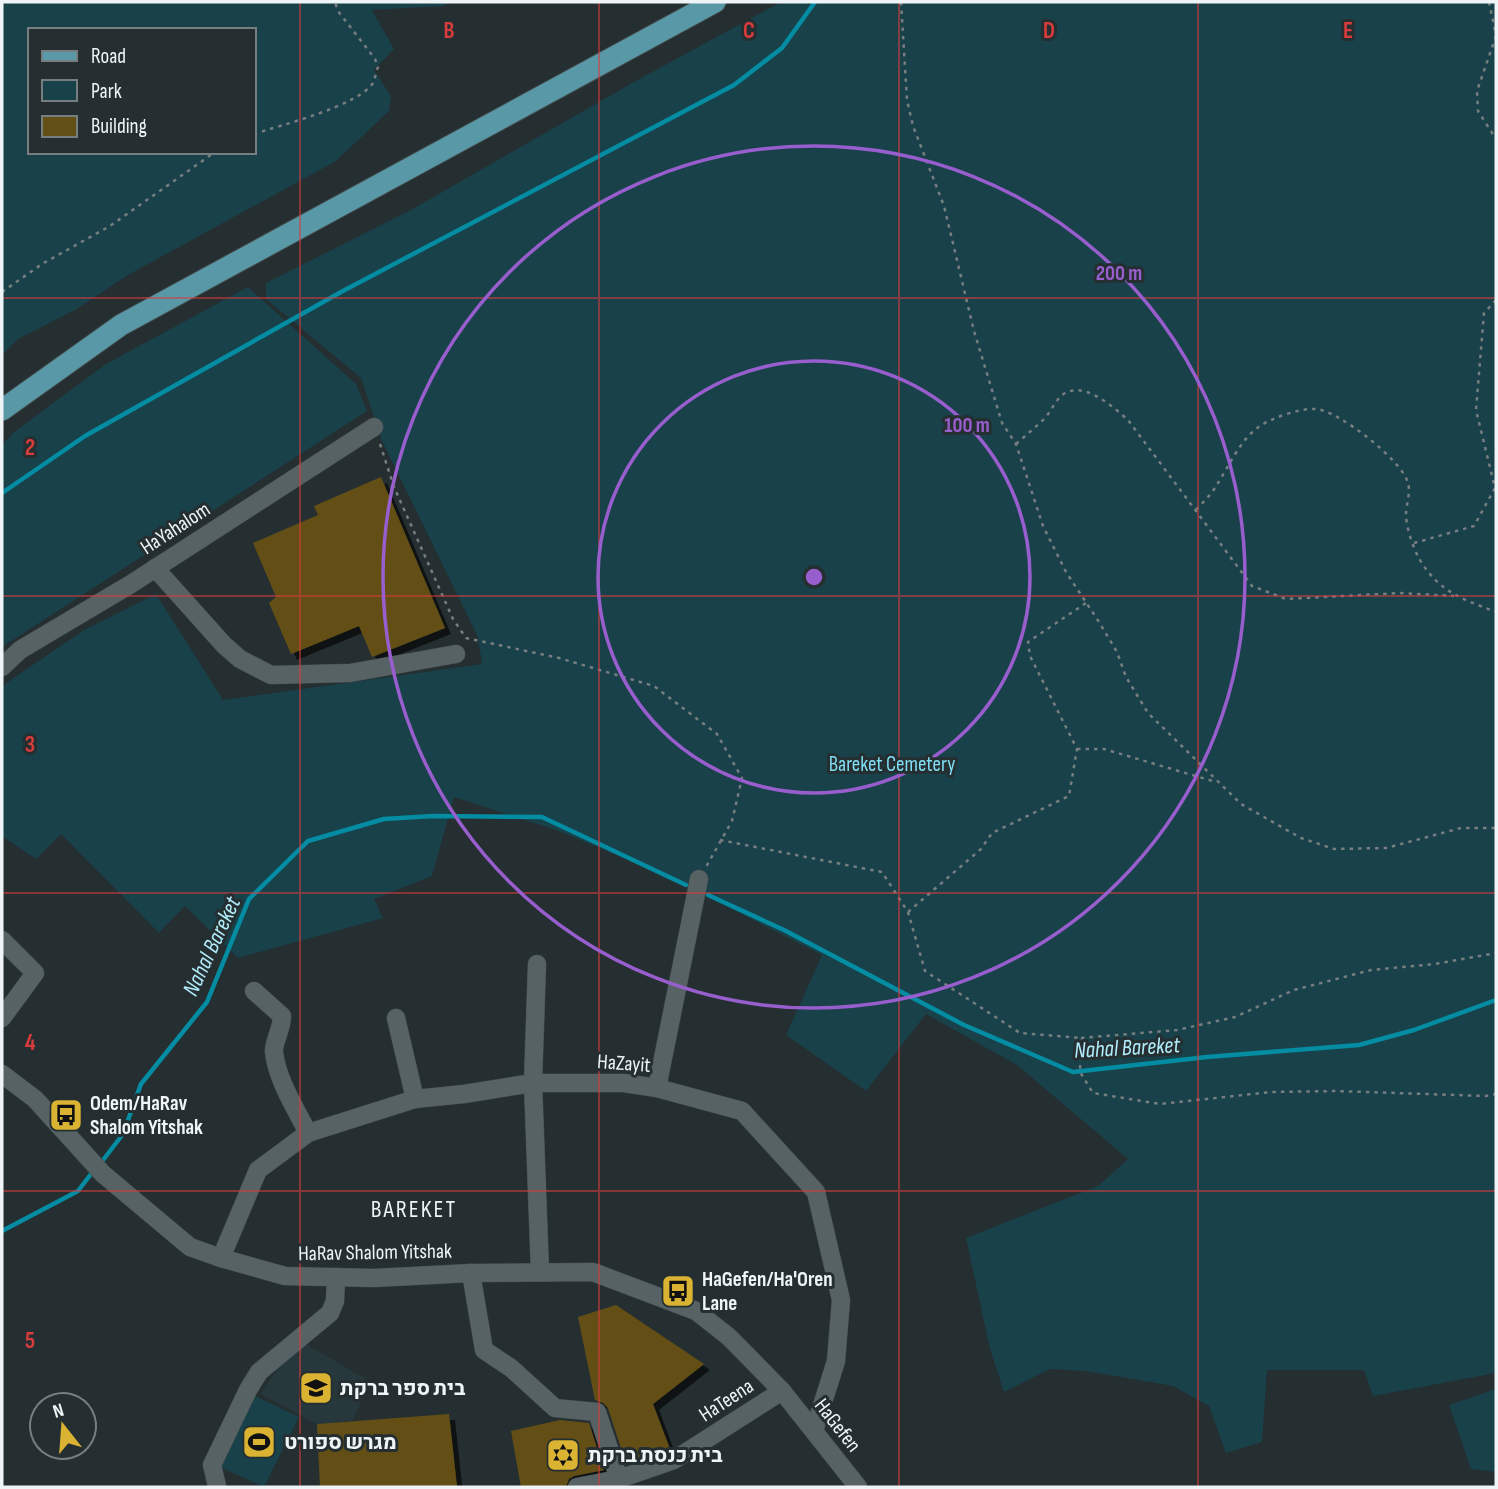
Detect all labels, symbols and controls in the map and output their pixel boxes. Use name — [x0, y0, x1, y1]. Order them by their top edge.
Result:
text: B — [444, 17, 455, 45]
text: C — [743, 17, 755, 45]
text: D — [1043, 17, 1055, 45]
text: E — [1343, 17, 1353, 45]
legend — [28, 28, 256, 154]
text: Road — [91, 44, 126, 69]
text: Park — [91, 79, 122, 104]
text: Building — [91, 114, 147, 139]
text: 200 m — [1096, 261, 1142, 286]
text: 100 m — [944, 413, 990, 438]
text: 2 — [25, 434, 35, 462]
street label: HaYahalom — [136, 497, 215, 560]
centre of rings — [802, 565, 826, 589]
text: 3 — [25, 731, 35, 759]
park label: Bareket Cemetery — [829, 752, 955, 777]
water label: Nahal Bareket — [177, 891, 247, 1000]
text: 4 — [25, 1029, 36, 1057]
water label: Nahal Bareket — [1073, 1031, 1182, 1065]
street label: HaZayit — [596, 1049, 652, 1078]
place label: Odem/HaRav Shalom Yitshak — [90, 1091, 203, 1140]
bus stop icon: Odem/HaRav Shalom Yitshak — [47, 1096, 85, 1134]
district label: BAREKET — [371, 1195, 457, 1224]
street label: HaRav Shalom Yitshak — [298, 1239, 452, 1266]
place label: HaGefen/Ha'Oren Lane — [702, 1267, 832, 1316]
bus stop icon: HaGefen/Ha'Oren Lane — [659, 1272, 697, 1310]
text: 5 — [25, 1327, 35, 1355]
school or university icon: בית ספר ברקת — [297, 1369, 335, 1407]
street label: HaTeena — [694, 1374, 758, 1427]
place label: בית ספר ברקת — [340, 1376, 466, 1401]
north arrow — [28, 1391, 98, 1461]
street label: HaGefen — [809, 1394, 866, 1457]
text: N — [50, 1399, 67, 1424]
sports icon: מגרש ספורט — [240, 1423, 278, 1461]
place label: מגרש ספורט — [284, 1430, 397, 1455]
synagogue icon: בית כנסת ברקת — [544, 1436, 582, 1474]
place label: בית כנסת ברקת — [588, 1443, 723, 1468]

